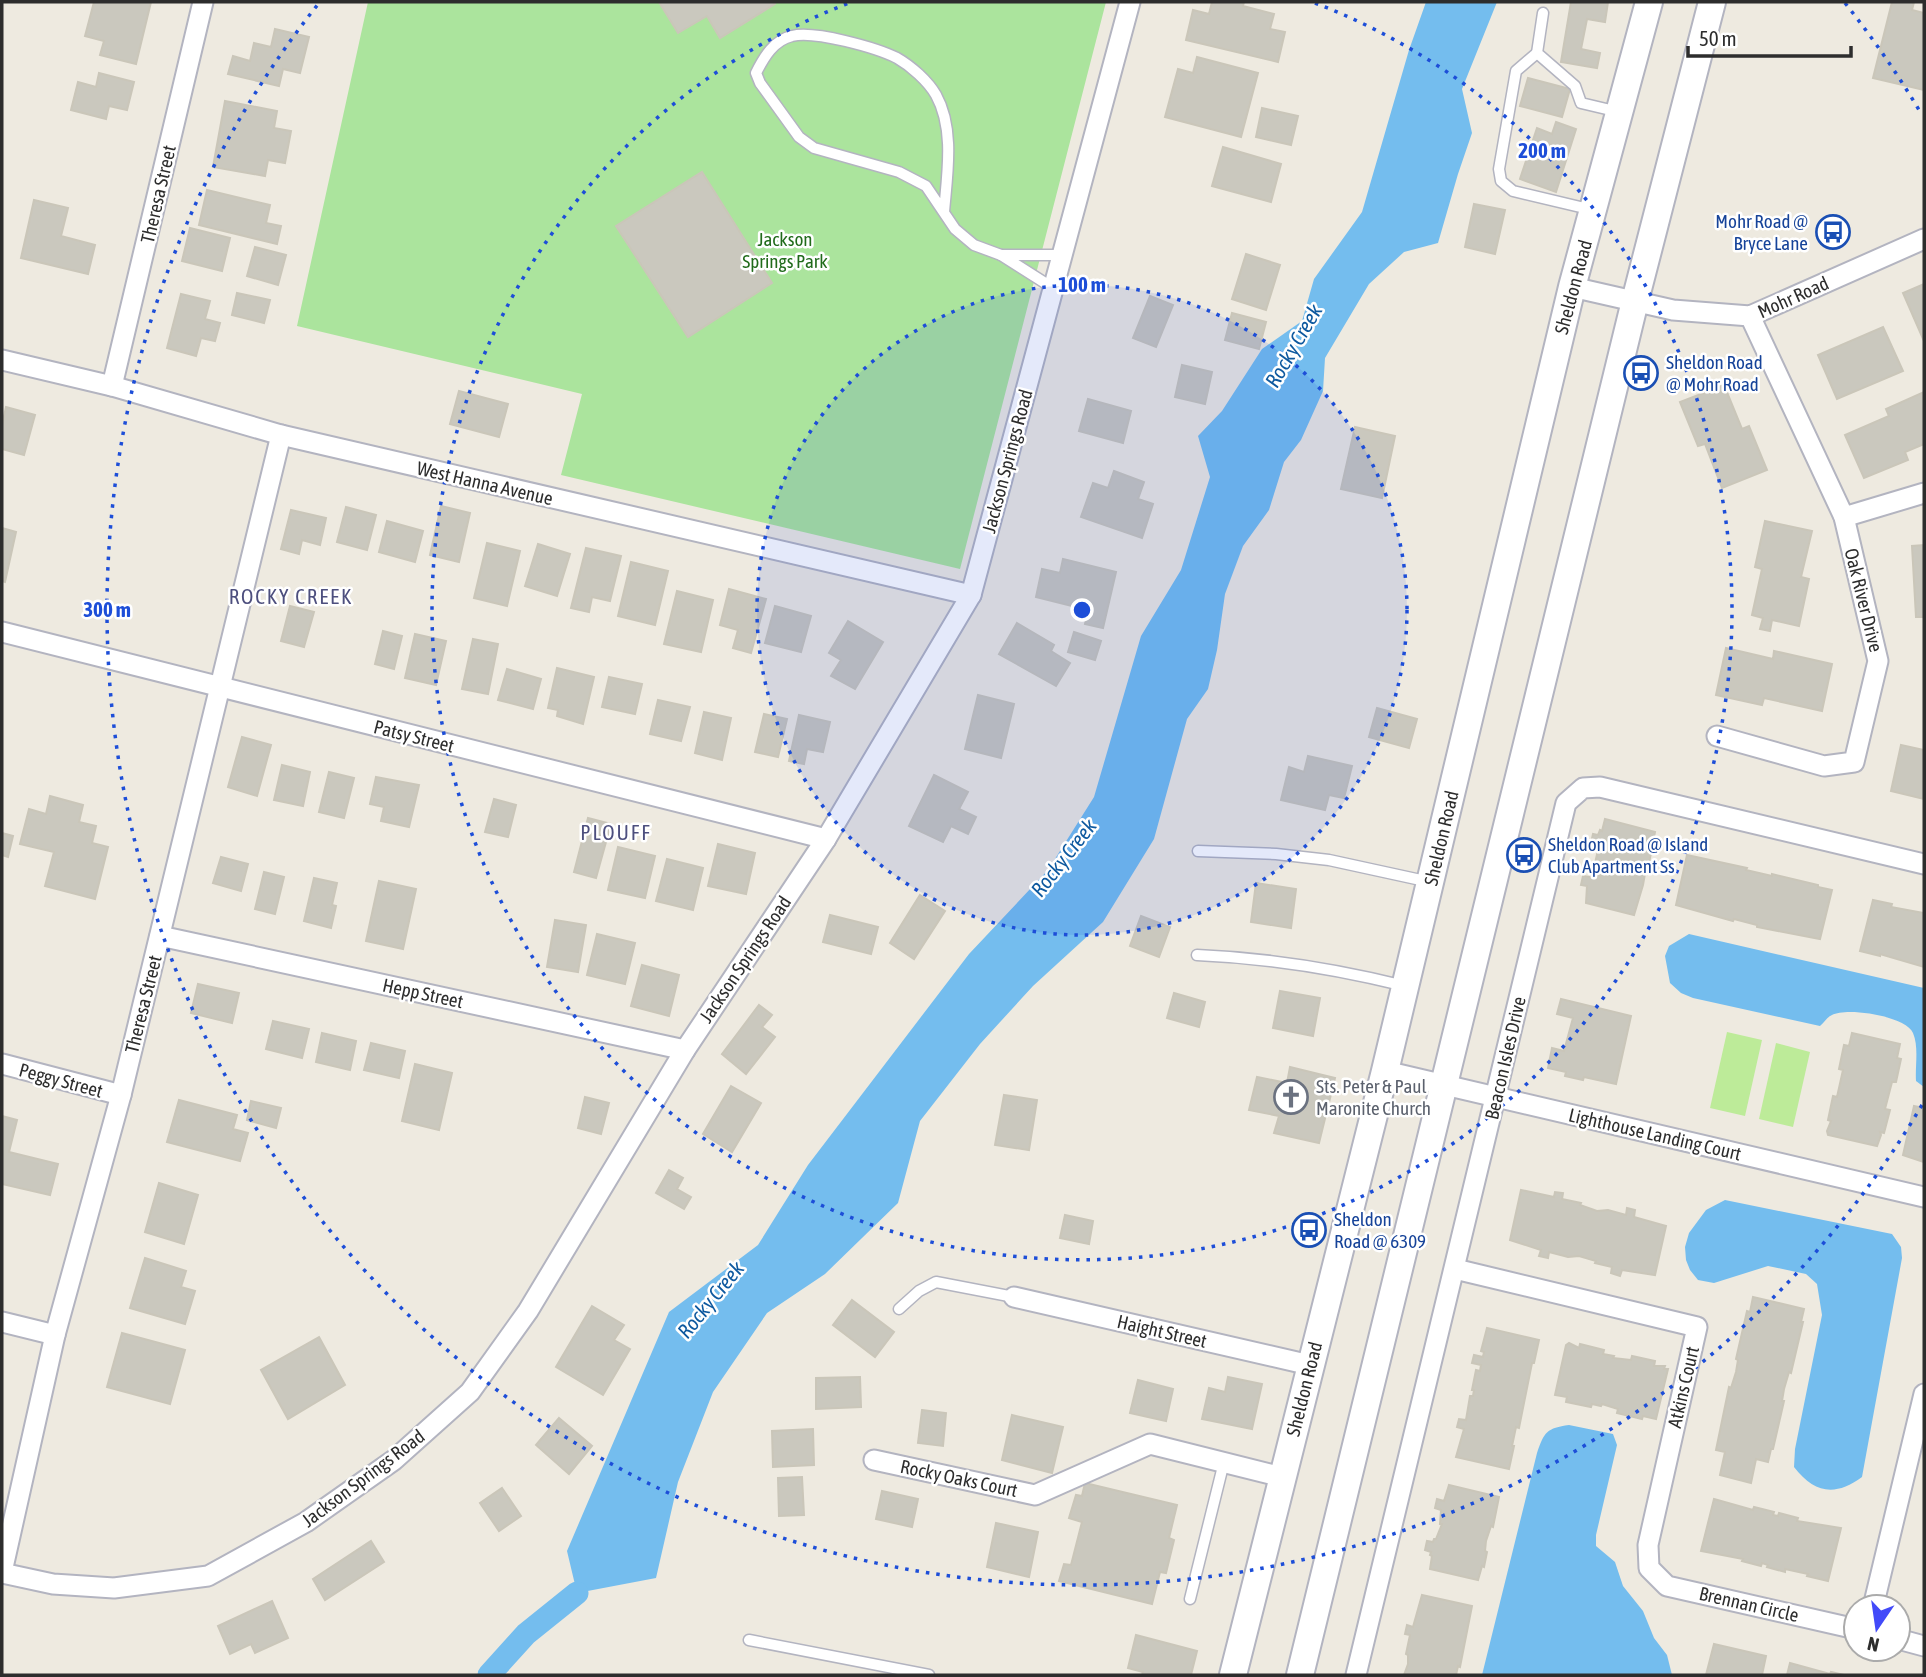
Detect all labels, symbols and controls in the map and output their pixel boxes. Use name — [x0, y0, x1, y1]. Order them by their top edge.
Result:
scale bar — [1688, 14, 1851, 58]
text: 50 m — [1699, 26, 1737, 50]
text: 200 m — [1518, 138, 1566, 162]
street label: Theresa Street — [136, 143, 180, 245]
place label: Mohr Road @ Bryce Lane — [1715, 210, 1808, 254]
bus stop icon: Mohr Road @ Bryce Lane — [1814, 213, 1852, 251]
park label: Jackson Springs Park — [742, 228, 828, 272]
street label: Sheldon Road — [1550, 237, 1596, 337]
text: 100 m — [1058, 272, 1106, 296]
street label: Mohr Road — [1754, 272, 1832, 322]
water label: Rocky Creek — [1260, 299, 1327, 391]
place label: Sheldon Road @ Mohr Road — [1666, 351, 1763, 395]
bus stop icon: Sheldon Road @ Mohr Road — [1622, 354, 1660, 392]
street label: Jackson Springs Road — [977, 387, 1037, 535]
street label: West Hanna Avenue — [415, 457, 555, 509]
street label: Oak River Drive — [1840, 546, 1888, 654]
district label: ROCKY CREEK — [229, 584, 353, 608]
text: 300 m — [83, 597, 131, 621]
centre of rings — [1070, 598, 1094, 622]
street label: Patsy Street — [372, 715, 456, 757]
street label: Sheldon Road — [1419, 788, 1463, 888]
water label: Rocky Creek — [1025, 813, 1101, 901]
district label: PLOUFF — [580, 820, 652, 844]
place label: Sheldon Road @ Island Club Apartment Ss — [1548, 833, 1708, 877]
bus stop icon: Sheldon Road @ Island Club Apartment Ss — [1505, 836, 1543, 874]
street label: Jackson Springs Road — [695, 892, 795, 1026]
street label: Theresa Street — [120, 953, 166, 1055]
street label: Hepp Street — [381, 974, 465, 1012]
street label: Beacon Isles Drive — [1480, 994, 1530, 1122]
street label: Peggy Street — [17, 1058, 105, 1102]
place label: Sts. Peter & Paul Maronite Church — [1316, 1075, 1431, 1119]
church icon: Sts. Peter & Paul Maronite Church — [1272, 1078, 1310, 1116]
street label: Lighthouse Landing Court — [1567, 1103, 1743, 1165]
place label: Sheldon Road @ 6309 — [1334, 1208, 1426, 1252]
bus stop icon: Sheldon Road @ 6309 — [1290, 1211, 1328, 1249]
water label: Rocky Creek — [672, 1256, 749, 1343]
street label: Haight Street — [1115, 1310, 1209, 1352]
street label: Sheldon Road — [1282, 1339, 1326, 1439]
street label: Atkins Court — [1663, 1344, 1703, 1430]
street label: Jackson Springs Road — [297, 1425, 429, 1531]
street label: Rocky Oaks Court — [898, 1455, 1020, 1501]
street label: Brennan Circle — [1697, 1582, 1801, 1626]
north arrow — [1842, 1593, 1912, 1663]
text: N — [1865, 1633, 1881, 1657]

